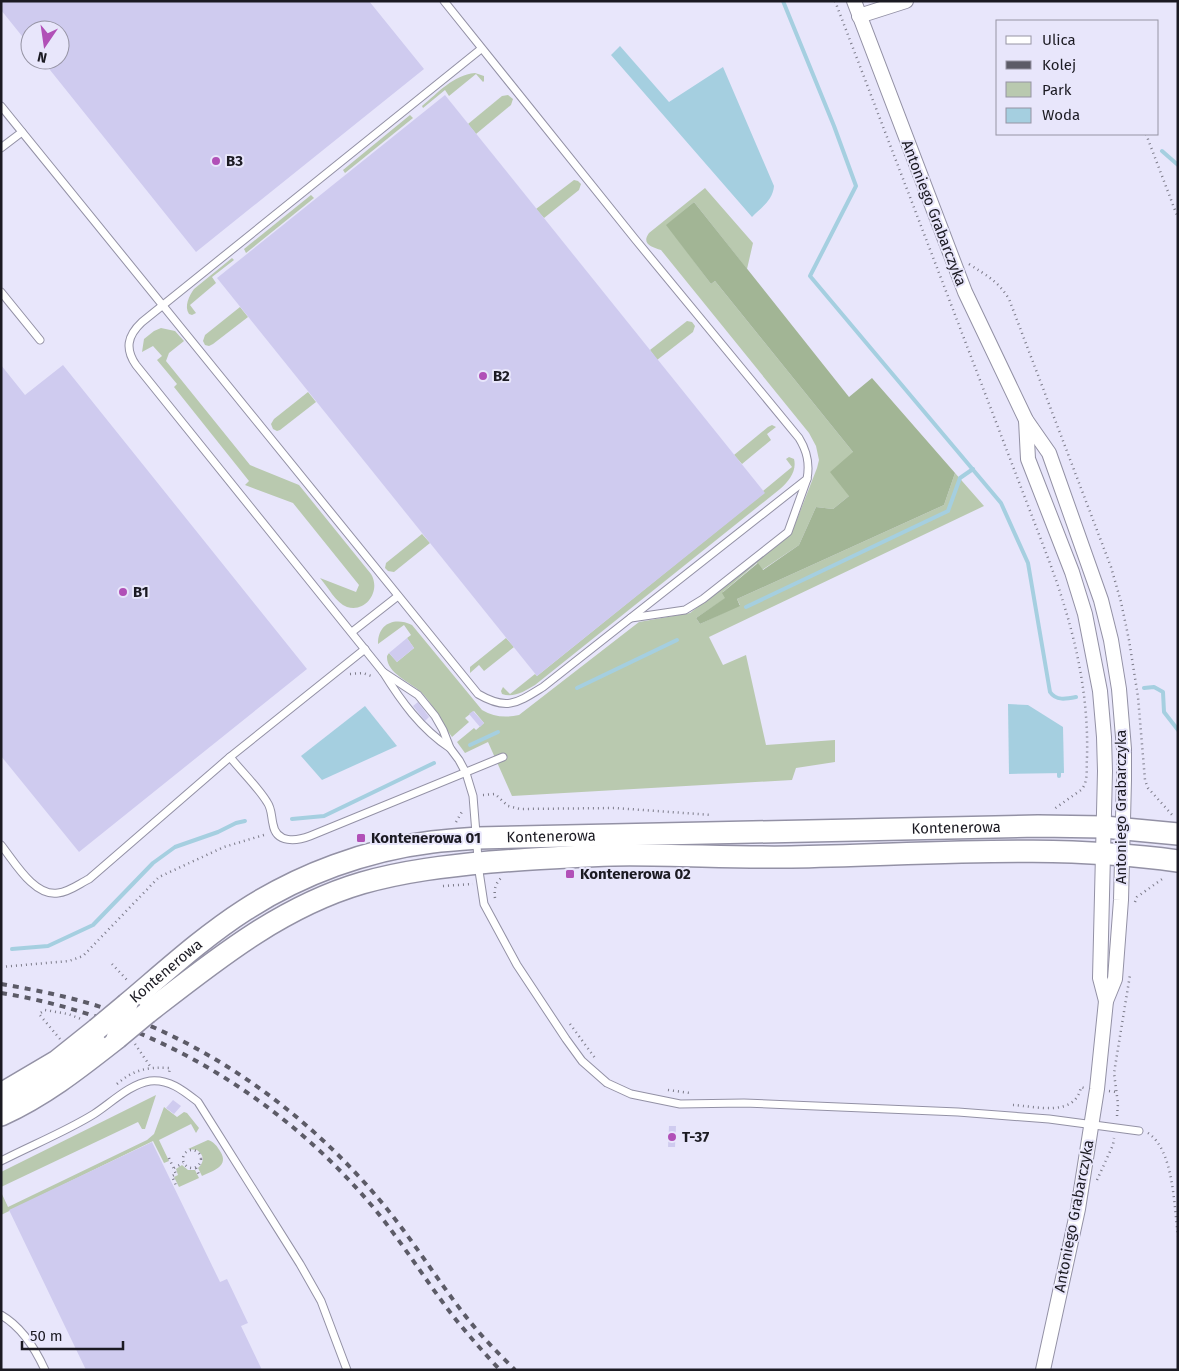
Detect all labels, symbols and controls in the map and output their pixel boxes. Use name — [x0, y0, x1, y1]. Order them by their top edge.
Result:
north arrow — [20, 20, 70, 70]
legend — [996, 20, 1159, 135]
text: Ulica — [1042, 31, 1076, 49]
text: N — [36, 48, 49, 67]
text: Kolej — [1042, 56, 1076, 74]
text: Park — [1042, 81, 1072, 99]
text: Woda — [1042, 106, 1080, 124]
street label: Antoniego Grabarczyka — [898, 138, 970, 288]
place label: B3 — [226, 152, 243, 170]
marker: B3 — [210, 155, 222, 167]
place label: B2 — [493, 367, 510, 385]
marker: B2 — [477, 370, 489, 382]
place label: B1 — [133, 583, 149, 601]
marker: B1 — [117, 586, 129, 598]
street label: Antoniego Grabarczyka — [1112, 730, 1130, 884]
street label: Kontenerowa — [911, 818, 1001, 838]
street label: Kontenerowa — [506, 826, 596, 846]
place label: Kontenerowa 01 — [371, 829, 481, 847]
marker: Kontenerowa 01 — [355, 832, 367, 844]
place label: Kontenerowa 02 — [580, 865, 691, 883]
marker: Kontenerowa 02 — [564, 868, 576, 880]
street label: Kontenerowa — [126, 935, 206, 1007]
place label: T-37 — [682, 1128, 709, 1146]
marker: T-37 — [666, 1131, 678, 1143]
street label: Antoniego Grabarczyka — [1050, 1138, 1098, 1294]
scale bar — [22, 1318, 124, 1350]
text: 50 m — [30, 1327, 63, 1345]

